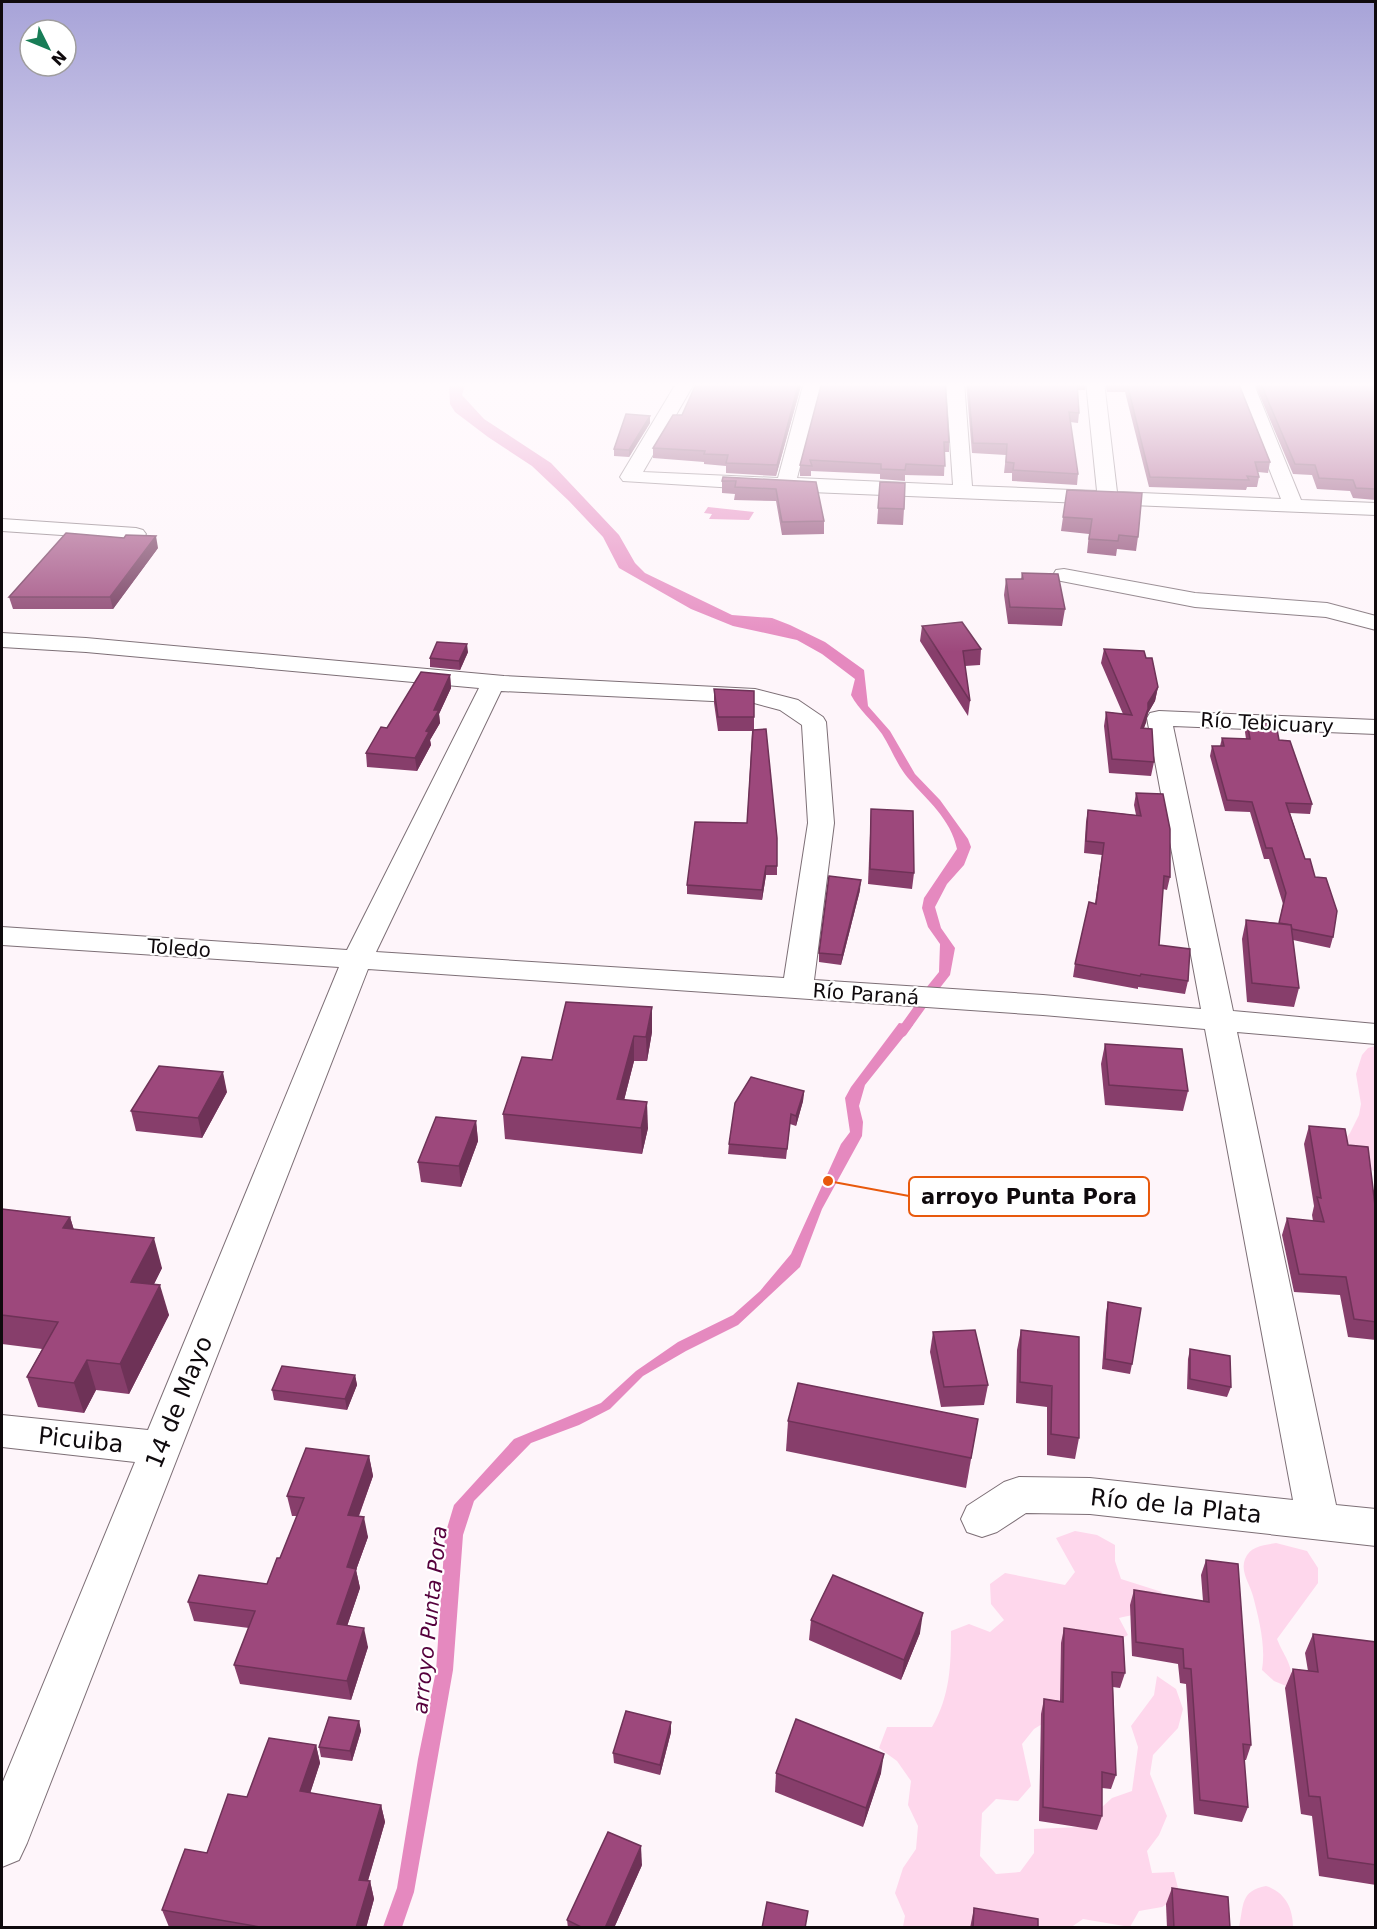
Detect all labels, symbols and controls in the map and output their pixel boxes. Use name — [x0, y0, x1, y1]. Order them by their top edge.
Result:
north arrow — [18, 18, 78, 78]
text: N — [47, 47, 70, 69]
street label: Río Tebicuary — [1200, 708, 1334, 738]
street label: Toledo — [145, 934, 212, 962]
street label: Río Paraná — [812, 978, 920, 1010]
callout: arroyo Punta Pora — [909, 1177, 1149, 1216]
text: arroyo Punta Pora — [921, 1185, 1137, 1209]
street label: 14 de Mayo — [140, 1332, 218, 1472]
street label: Picuiba — [37, 1422, 125, 1458]
street label: Río de la Plata — [1089, 1483, 1263, 1529]
water label: arroyo Punta Pora — [408, 1525, 452, 1715]

